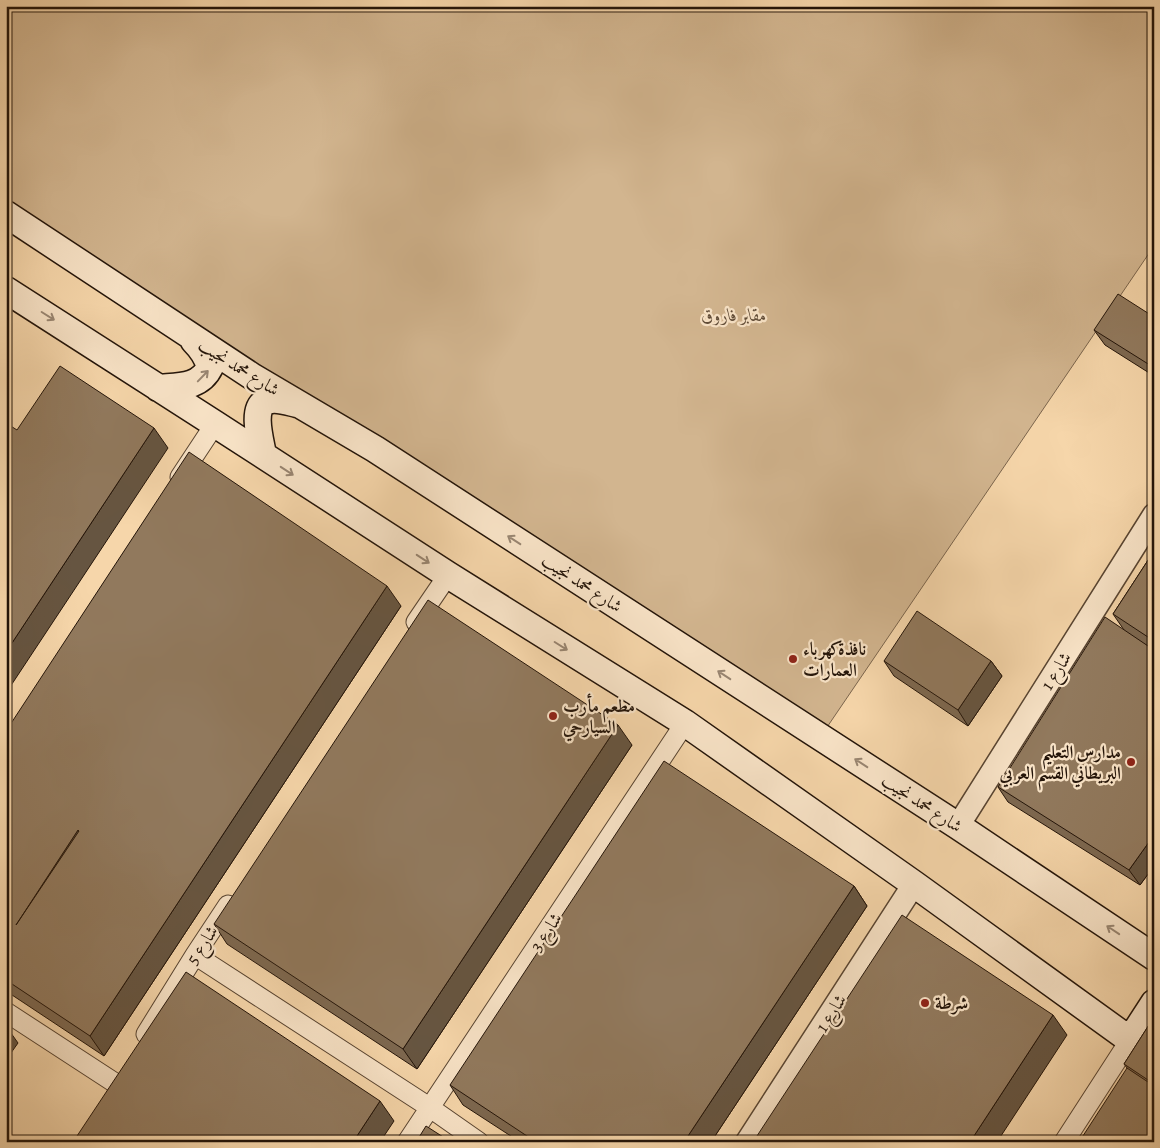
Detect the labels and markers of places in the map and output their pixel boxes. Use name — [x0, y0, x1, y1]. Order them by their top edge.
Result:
place label: نافذةكهرباء العمارات — [803, 637, 866, 682]
marker: نافذةكهرباء العمارات — [787, 653, 799, 665]
place label: مطعم مأرب السيارحي — [562, 693, 635, 742]
marker: مطعم مأرب السيارحي — [547, 710, 559, 722]
place label: مدارس التعليم البريطاني القسم العربي — [999, 740, 1121, 791]
marker: مدارس التعليم البريطاني القسم العربي — [1125, 756, 1137, 768]
place label: شرطة — [935, 991, 968, 1015]
marker: شرطة — [919, 997, 931, 1009]

